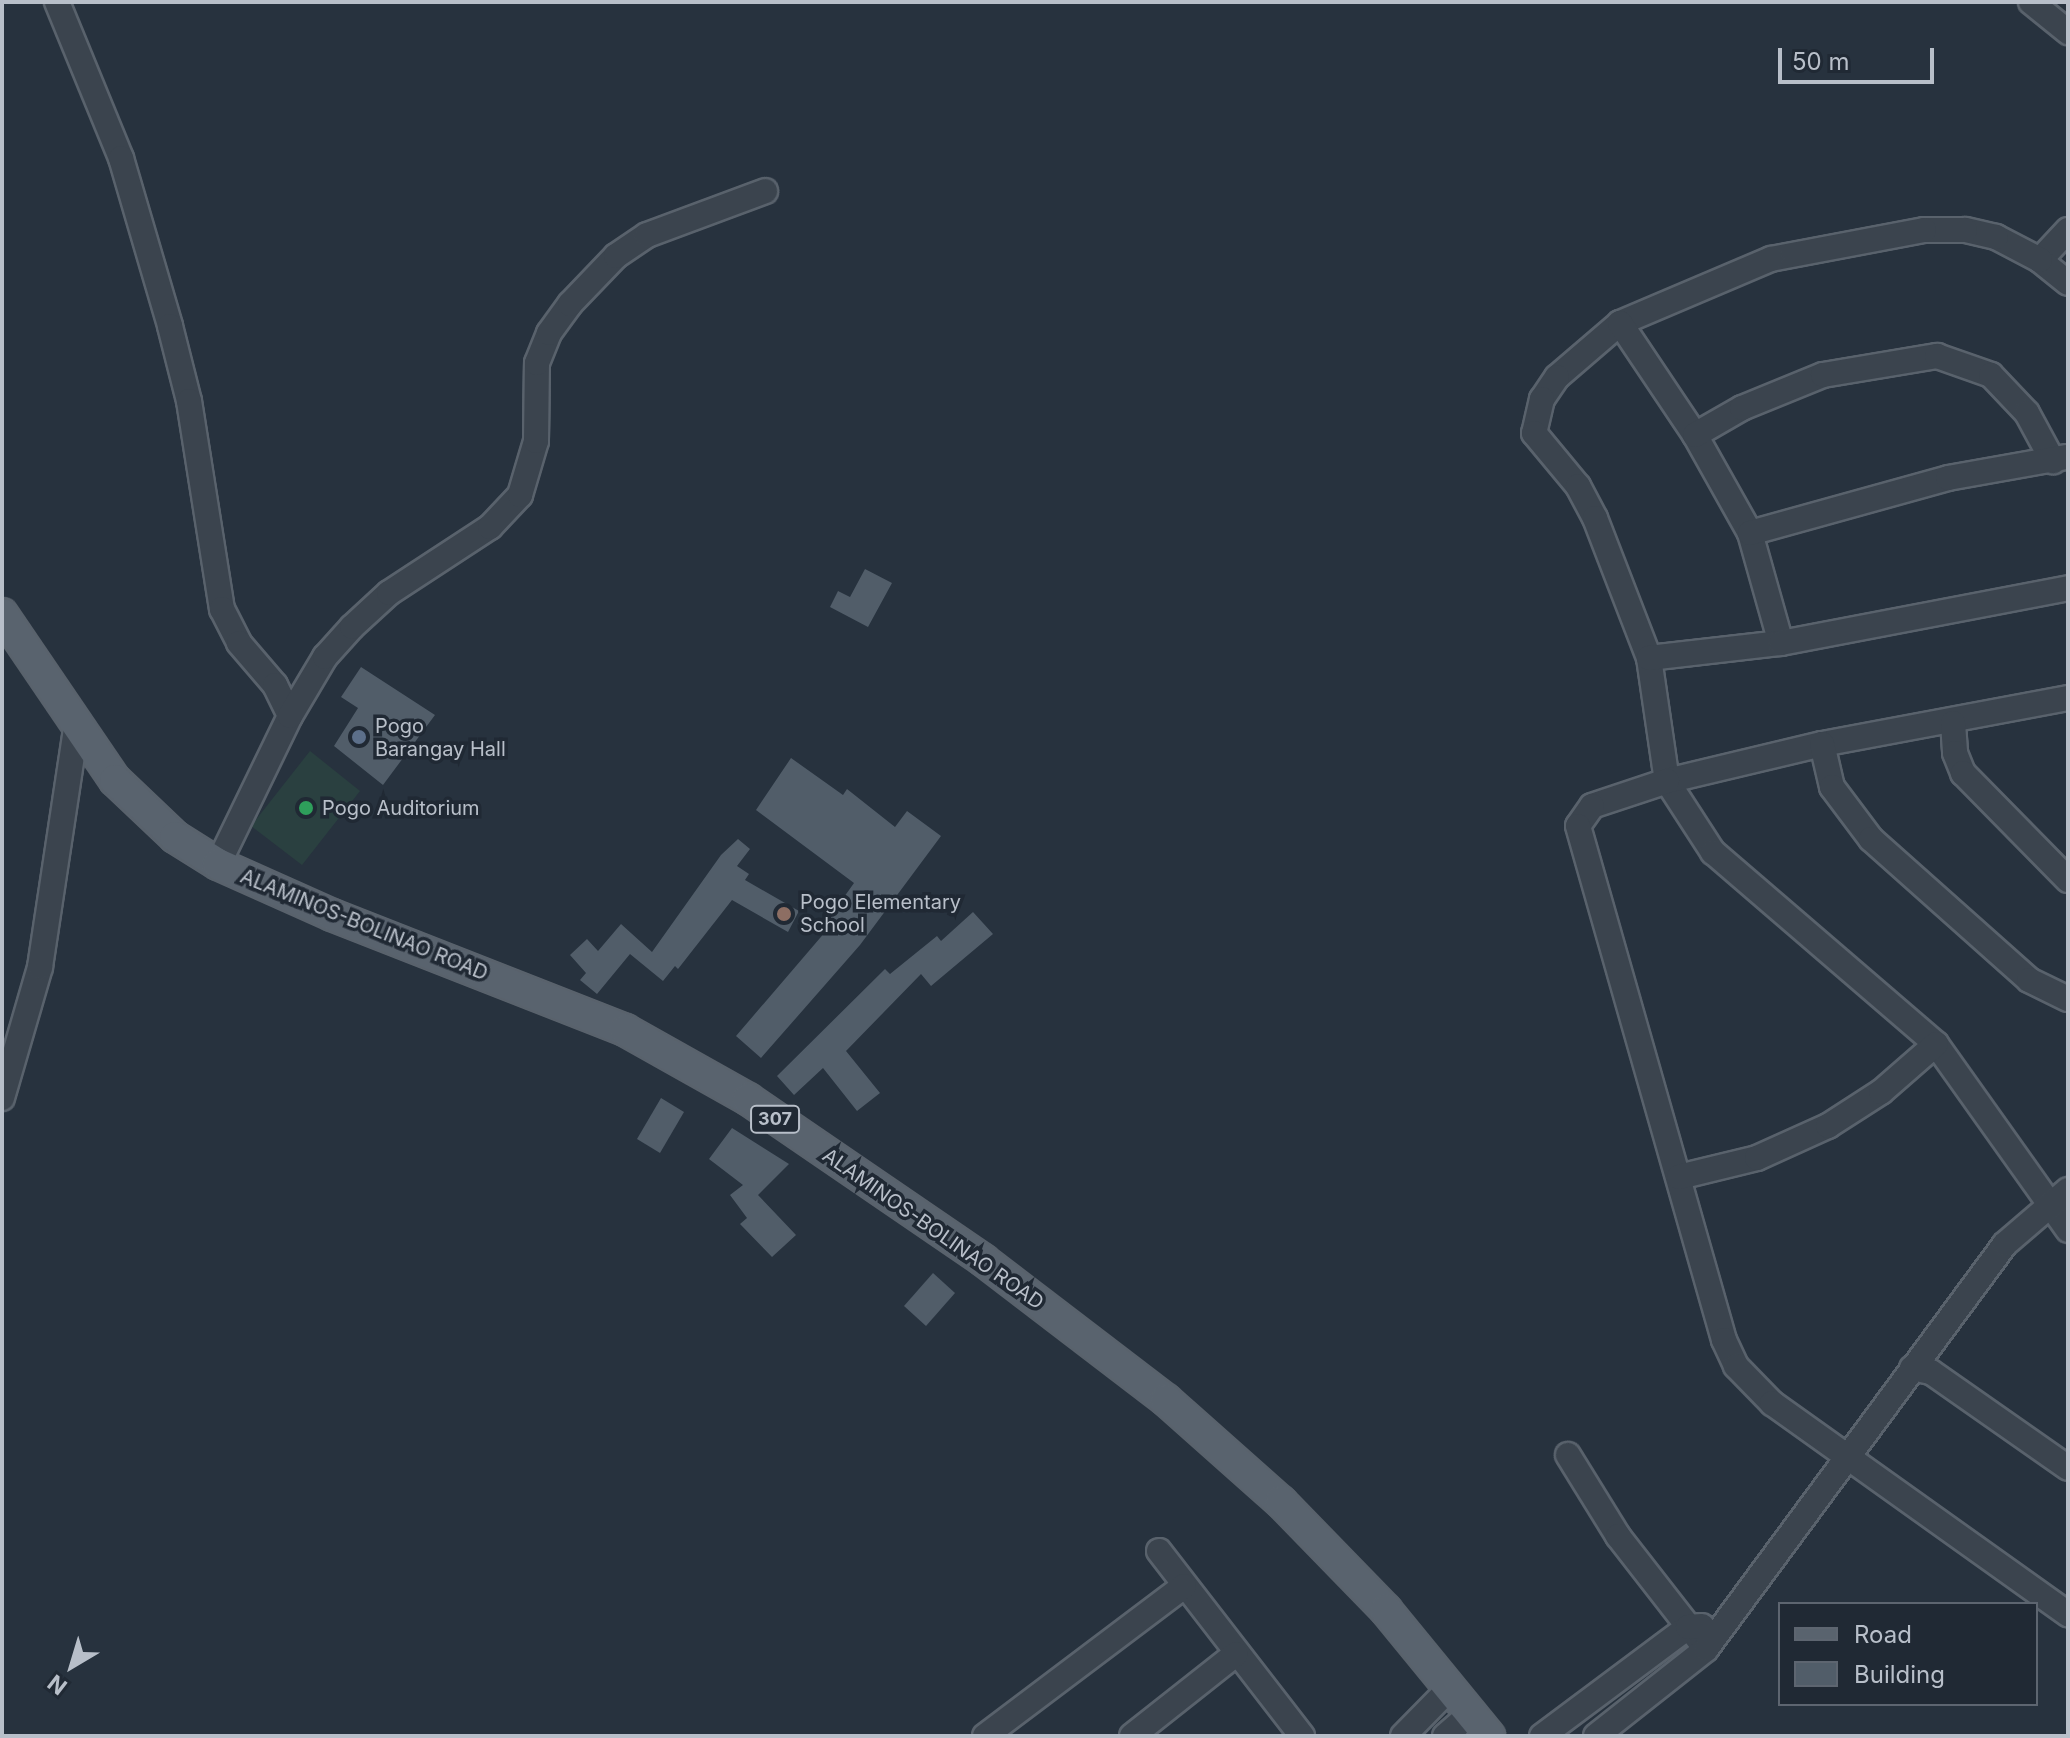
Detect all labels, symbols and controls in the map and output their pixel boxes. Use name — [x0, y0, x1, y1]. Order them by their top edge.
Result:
scale bar — [1782, 32, 1938, 82]
text: 50 m — [1792, 47, 1850, 76]
place label: Pogo Barangay Hall — [375, 714, 506, 761]
marker: Pogo Barangay Hall — [350, 728, 368, 746]
place label: Pogo Auditorium — [322, 796, 480, 820]
marker: Pogo Auditorium — [297, 799, 315, 817]
street label: ALAMINOS-BOLINAO ROAD — [237, 864, 491, 986]
place label: Pogo Elementary School — [800, 890, 961, 937]
marker: Pogo Elementary School — [775, 905, 793, 923]
road number: 307 — [749, 1105, 801, 1133]
street label: ALAMINOS-BOLINAO ROAD — [818, 1143, 1048, 1315]
legend — [1778, 1602, 2038, 1706]
text: Road — [1854, 1620, 1912, 1649]
north arrow — [32, 1626, 112, 1706]
text: Building — [1854, 1660, 1945, 1689]
text: N — [43, 1670, 72, 1700]

